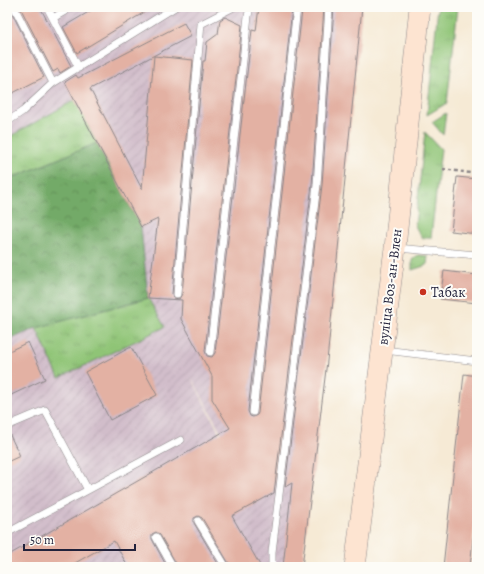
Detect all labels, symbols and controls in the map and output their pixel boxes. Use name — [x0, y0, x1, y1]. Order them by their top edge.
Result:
street label: вуліца Воз-ан-Влен — [373, 228, 407, 346]
place label: Табак — [431, 283, 465, 302]
marker: Табак — [418, 287, 428, 297]
scale bar — [24, 526, 135, 552]
text: 50 m — [30, 532, 54, 548]

